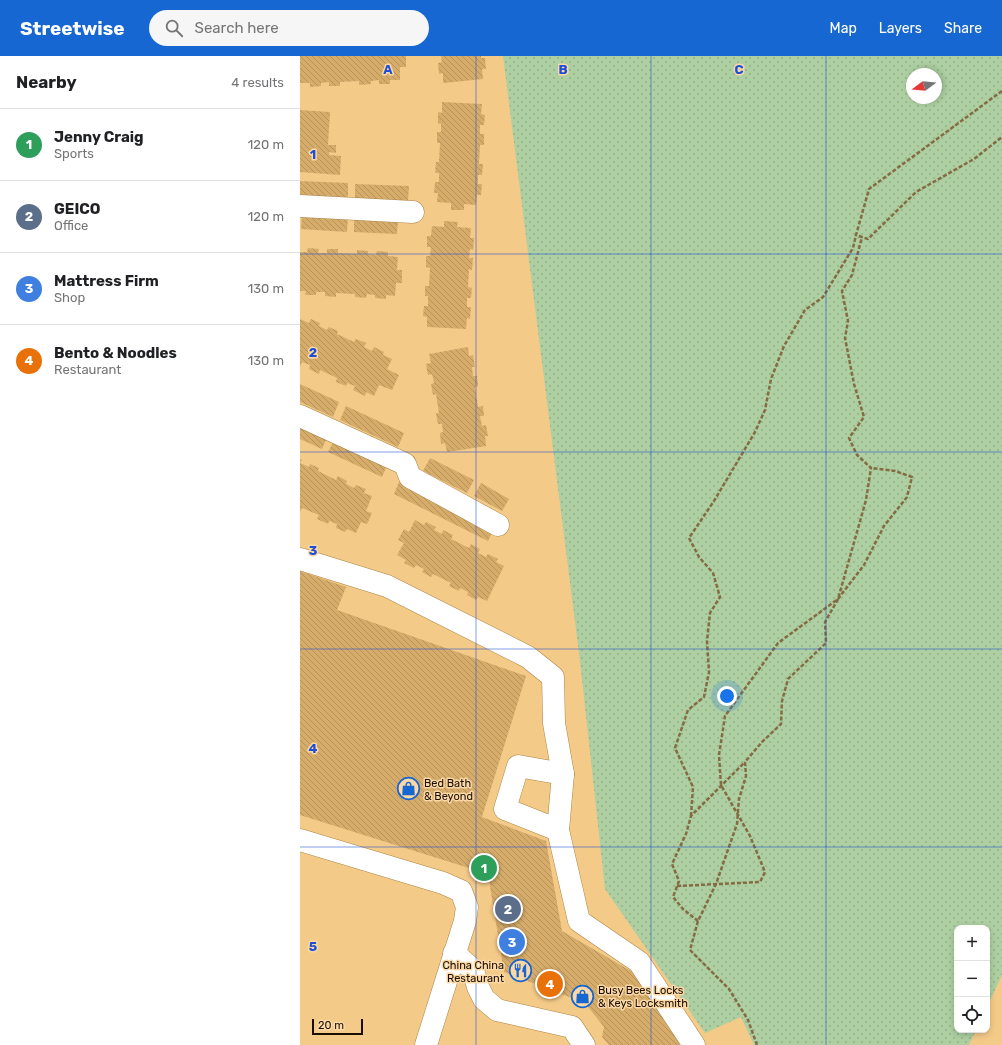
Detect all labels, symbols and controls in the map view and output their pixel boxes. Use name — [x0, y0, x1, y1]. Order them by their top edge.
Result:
search box — [149, 10, 429, 46]
text: Streetwise — [20, 17, 125, 40]
icon: search — [163, 17, 185, 39]
text: Search here — [195, 19, 279, 37]
text: Map — [830, 20, 857, 37]
text: Layers — [879, 20, 922, 37]
text: Share — [944, 20, 982, 37]
text: A — [383, 62, 393, 77]
text: B — [558, 62, 568, 77]
text: C — [734, 62, 744, 77]
north arrow — [906, 68, 942, 104]
text: Nearby — [16, 72, 77, 92]
text: 4 results — [231, 75, 284, 90]
text: Jenny Craig — [54, 128, 144, 146]
text: 1 — [26, 137, 32, 152]
text: 120 m — [248, 137, 284, 152]
text: Sports — [54, 146, 94, 161]
text: 1 — [310, 147, 316, 162]
text: GEICO — [54, 200, 100, 218]
text: 2 — [25, 209, 33, 224]
text: 120 m — [248, 209, 284, 224]
text: Office — [54, 218, 88, 233]
text: Mattress Firm — [54, 272, 159, 290]
text: 3 — [25, 281, 33, 296]
text: 130 m — [248, 281, 284, 296]
text: Shop — [54, 290, 85, 305]
text: Bento & Noodles — [54, 344, 177, 362]
text: 2 — [309, 345, 317, 360]
text: 4 — [25, 353, 33, 368]
text: 130 m — [248, 353, 284, 368]
text: Restaurant — [54, 362, 121, 377]
text: 3 — [309, 543, 318, 558]
your location — [717, 686, 737, 706]
text: 4 — [309, 741, 318, 756]
shop icon: Bed Bath & Beyond — [396, 776, 422, 802]
place label: Bed Bath & Beyond — [424, 777, 473, 803]
pin: 1 — [471, 853, 497, 883]
pin: 2 — [495, 894, 521, 924]
map controls — [954, 925, 990, 1033]
button: + — [954, 925, 990, 961]
pin: 3 — [499, 927, 525, 957]
text: 5 — [309, 939, 317, 954]
restaurant icon: China China Restaurant — [507, 958, 533, 984]
place label: China China Restaurant — [442, 959, 505, 985]
button: − — [954, 961, 990, 997]
pin: 4 — [537, 969, 563, 999]
shop icon: Busy Bees Locks & Keys Locksmith — [569, 983, 595, 1009]
place label: Busy Bees Locks & Keys Locksmith — [598, 984, 688, 1010]
button: locate — [954, 997, 990, 1033]
scale bar — [312, 1017, 363, 1036]
text: 20 m — [318, 1019, 344, 1032]

